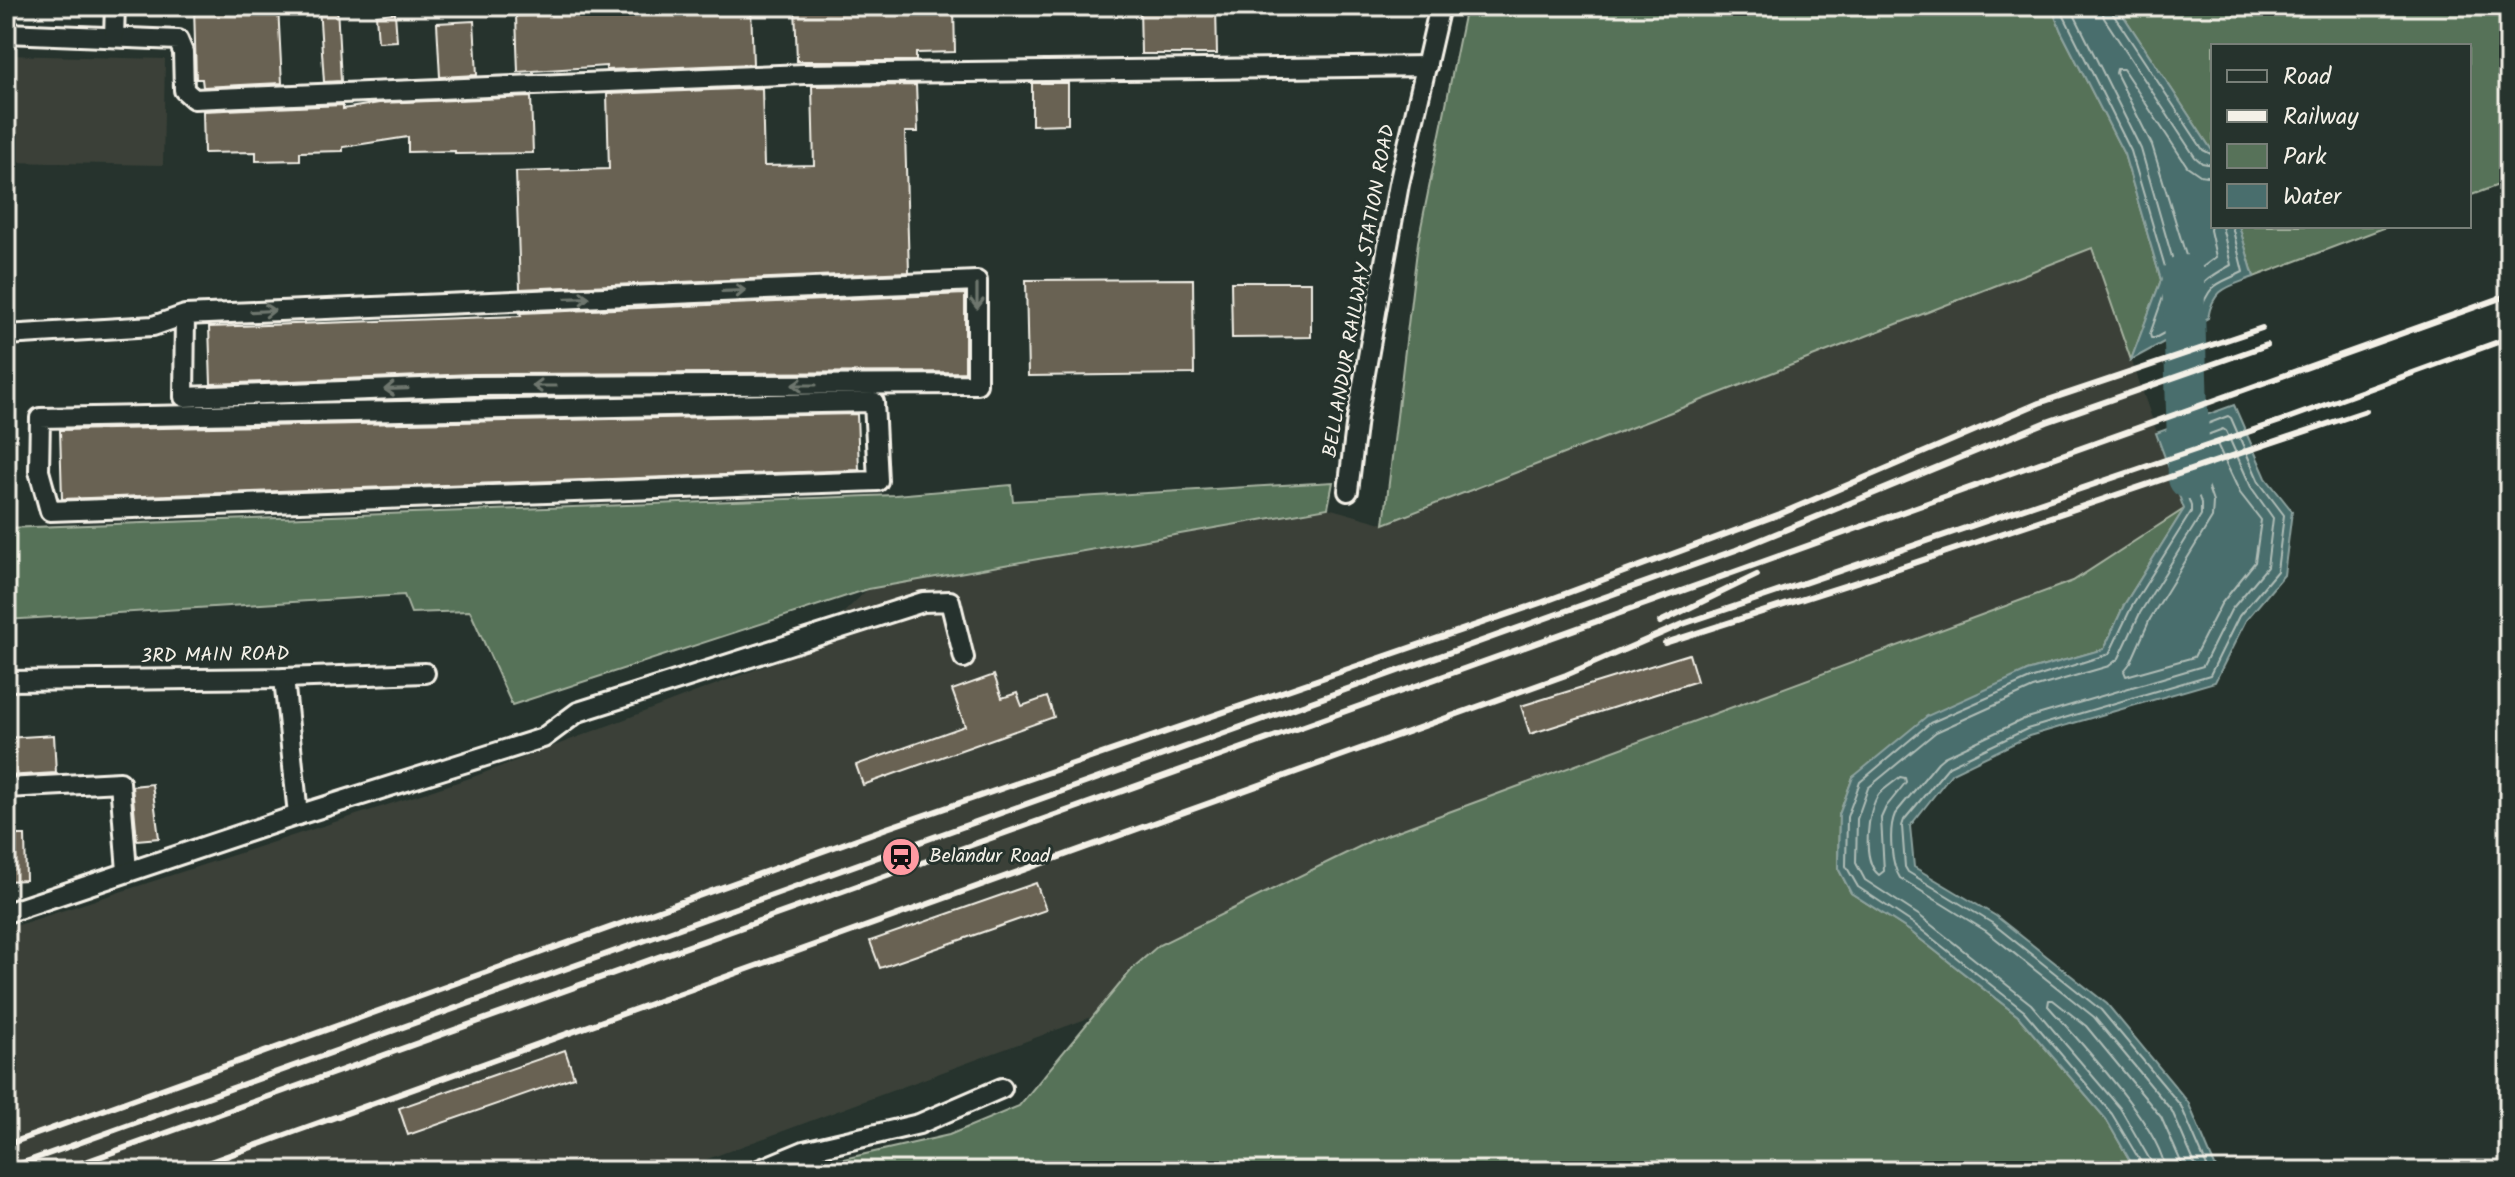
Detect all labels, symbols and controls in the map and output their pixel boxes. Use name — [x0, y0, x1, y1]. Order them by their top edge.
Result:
legend — [2211, 44, 2471, 228]
text: Road — [2283, 58, 2332, 97]
text: Railway — [2283, 98, 2359, 137]
street label: BELLANDUR RAILWAY STATION ROAD — [1315, 122, 1405, 460]
text: Park — [2283, 138, 2327, 177]
text: Water — [2283, 178, 2343, 217]
one-way arrow — [720, 283, 747, 298]
one-way arrow — [969, 283, 985, 310]
one-way arrow — [564, 290, 591, 305]
one-way arrow — [249, 304, 276, 319]
one-way arrow — [791, 377, 818, 393]
one-way arrow — [531, 378, 558, 394]
one-way arrow — [383, 382, 410, 397]
street label: 3RD MAIN ROAD — [140, 639, 290, 673]
station icon: Belandur Road — [880, 836, 922, 878]
place label: Belandur Road — [929, 841, 1051, 873]

